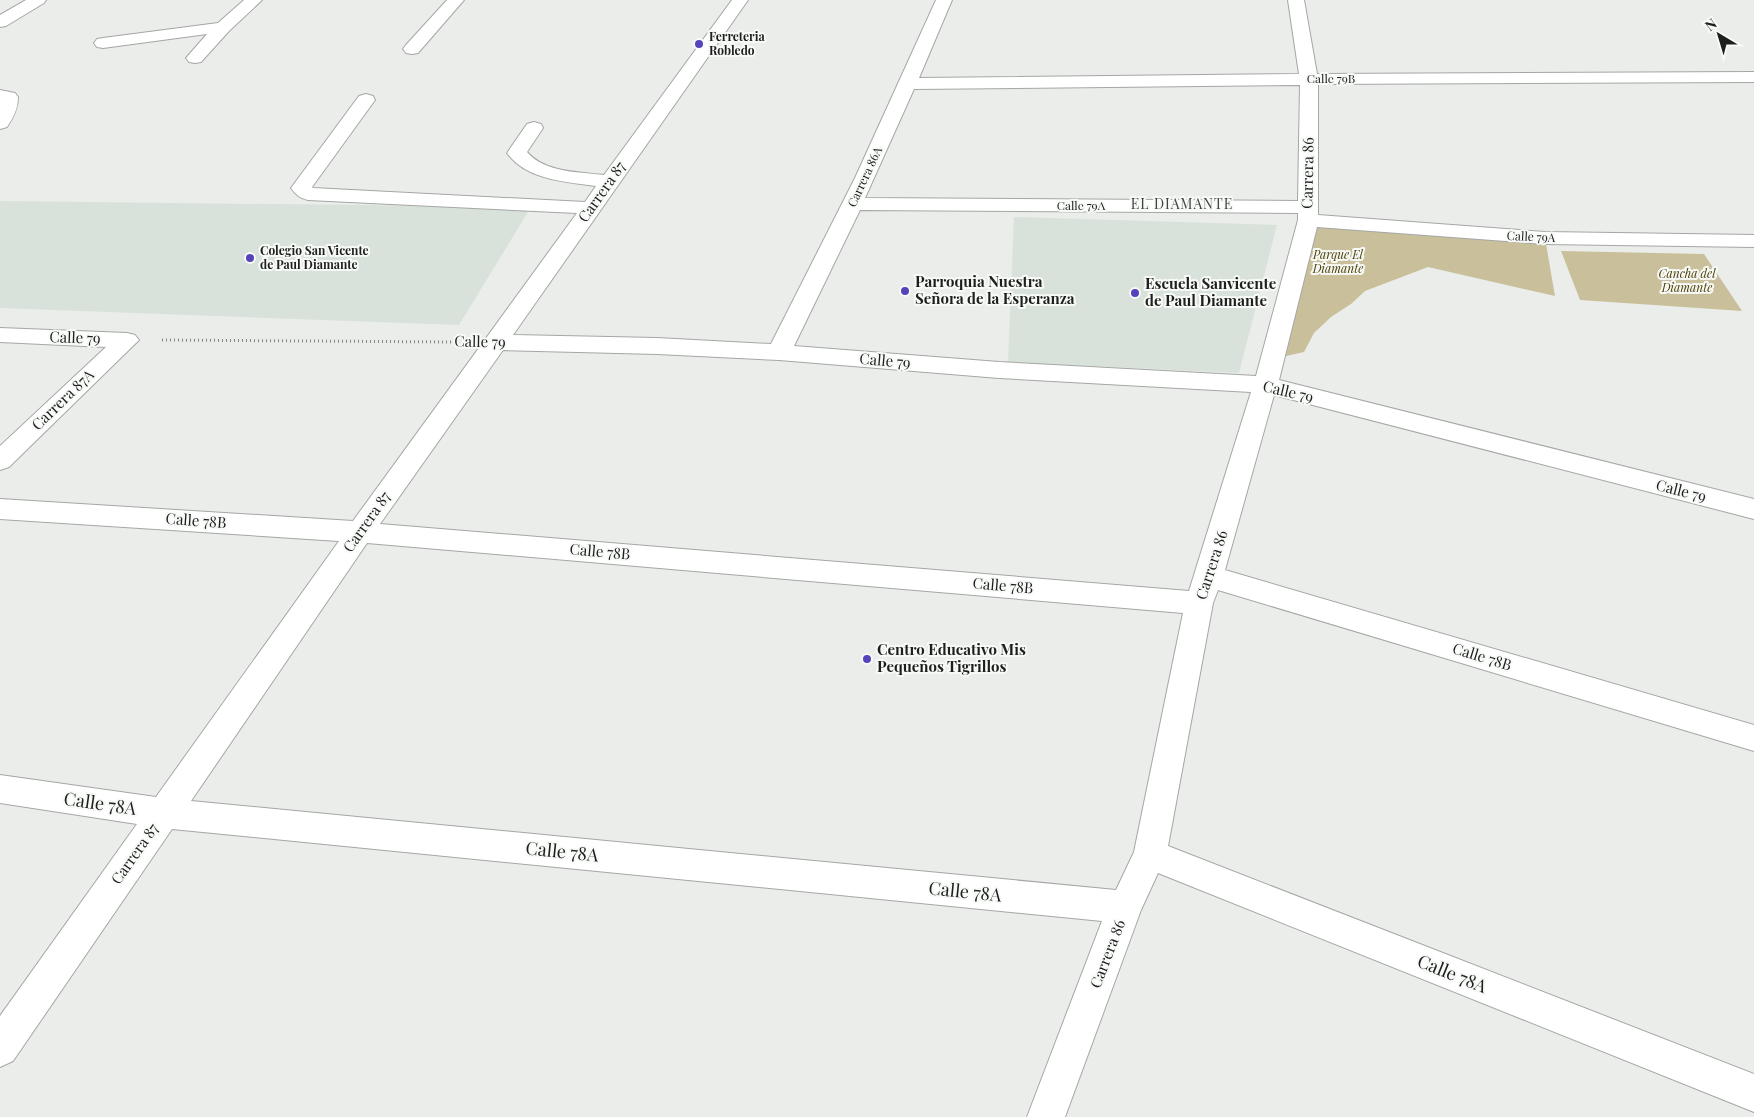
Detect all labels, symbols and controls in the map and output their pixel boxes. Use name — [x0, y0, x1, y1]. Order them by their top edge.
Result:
north arrow — [1694, 10, 1744, 60]
text: N — [1701, 14, 1721, 35]
place label: Ferreteria Robledo — [709, 28, 765, 58]
marker: Ferreteria Robledo — [693, 38, 705, 50]
street label: Calle 79B — [1307, 70, 1355, 86]
street label: Carrera 86 — [1296, 137, 1318, 209]
street label: Carrera 86A — [843, 143, 885, 209]
street label: Carrera 87 — [573, 157, 629, 226]
district label: EL DIAMANTE — [1131, 194, 1233, 213]
street label: Calle 79A — [1057, 197, 1106, 213]
street label: Calle 79A — [1506, 227, 1556, 245]
place label: Colegio San Vicente de Paul Diamante — [260, 242, 369, 272]
park label: Parque El Diamante — [1312, 246, 1364, 276]
marker: Colegio San Vicente de Paul Diamante — [244, 252, 256, 264]
park label: Cancha del Diamante — [1658, 265, 1716, 295]
place label: Parroquia Nuestra Señora de la Esperanza — [915, 271, 1075, 308]
place label: Escuela Sanvicente de Paul Diamante — [1145, 273, 1277, 310]
marker: Parroquia Nuestra Señora de la Esperanza — [899, 285, 911, 297]
marker: Escuela Sanvicente de Paul Diamante — [1129, 287, 1141, 299]
street label: Calle 79 — [49, 326, 101, 348]
street label: Calle 79 — [454, 331, 506, 351]
street label: Calle 79 — [859, 348, 912, 372]
street label: Carrera 87A — [27, 364, 98, 434]
street label: Calle 79 — [1261, 376, 1315, 407]
street label: Calle 79 — [1654, 474, 1709, 506]
street label: Carrera 87 — [338, 487, 394, 556]
street label: Calle 78B — [165, 508, 227, 532]
street label: Carrera 86 — [1190, 527, 1232, 602]
street label: Calle 78B — [569, 538, 631, 564]
street label: Calle 78B — [972, 572, 1034, 598]
street label: Calle 78B — [1450, 638, 1514, 674]
place label: Centro Educativo Mis Pequeños Tigrillos — [877, 639, 1026, 676]
marker: Centro Educativo Mis Pequeños Tigrillos — [861, 653, 873, 665]
street label: Calle 78A — [62, 786, 139, 820]
street label: Carrera 87 — [106, 819, 162, 888]
street label: Calle 78A — [525, 835, 600, 867]
street label: Calle 78A — [928, 875, 1003, 907]
street label: Carrera 86 — [1085, 916, 1129, 991]
street label: Calle 78A — [1414, 948, 1491, 998]

